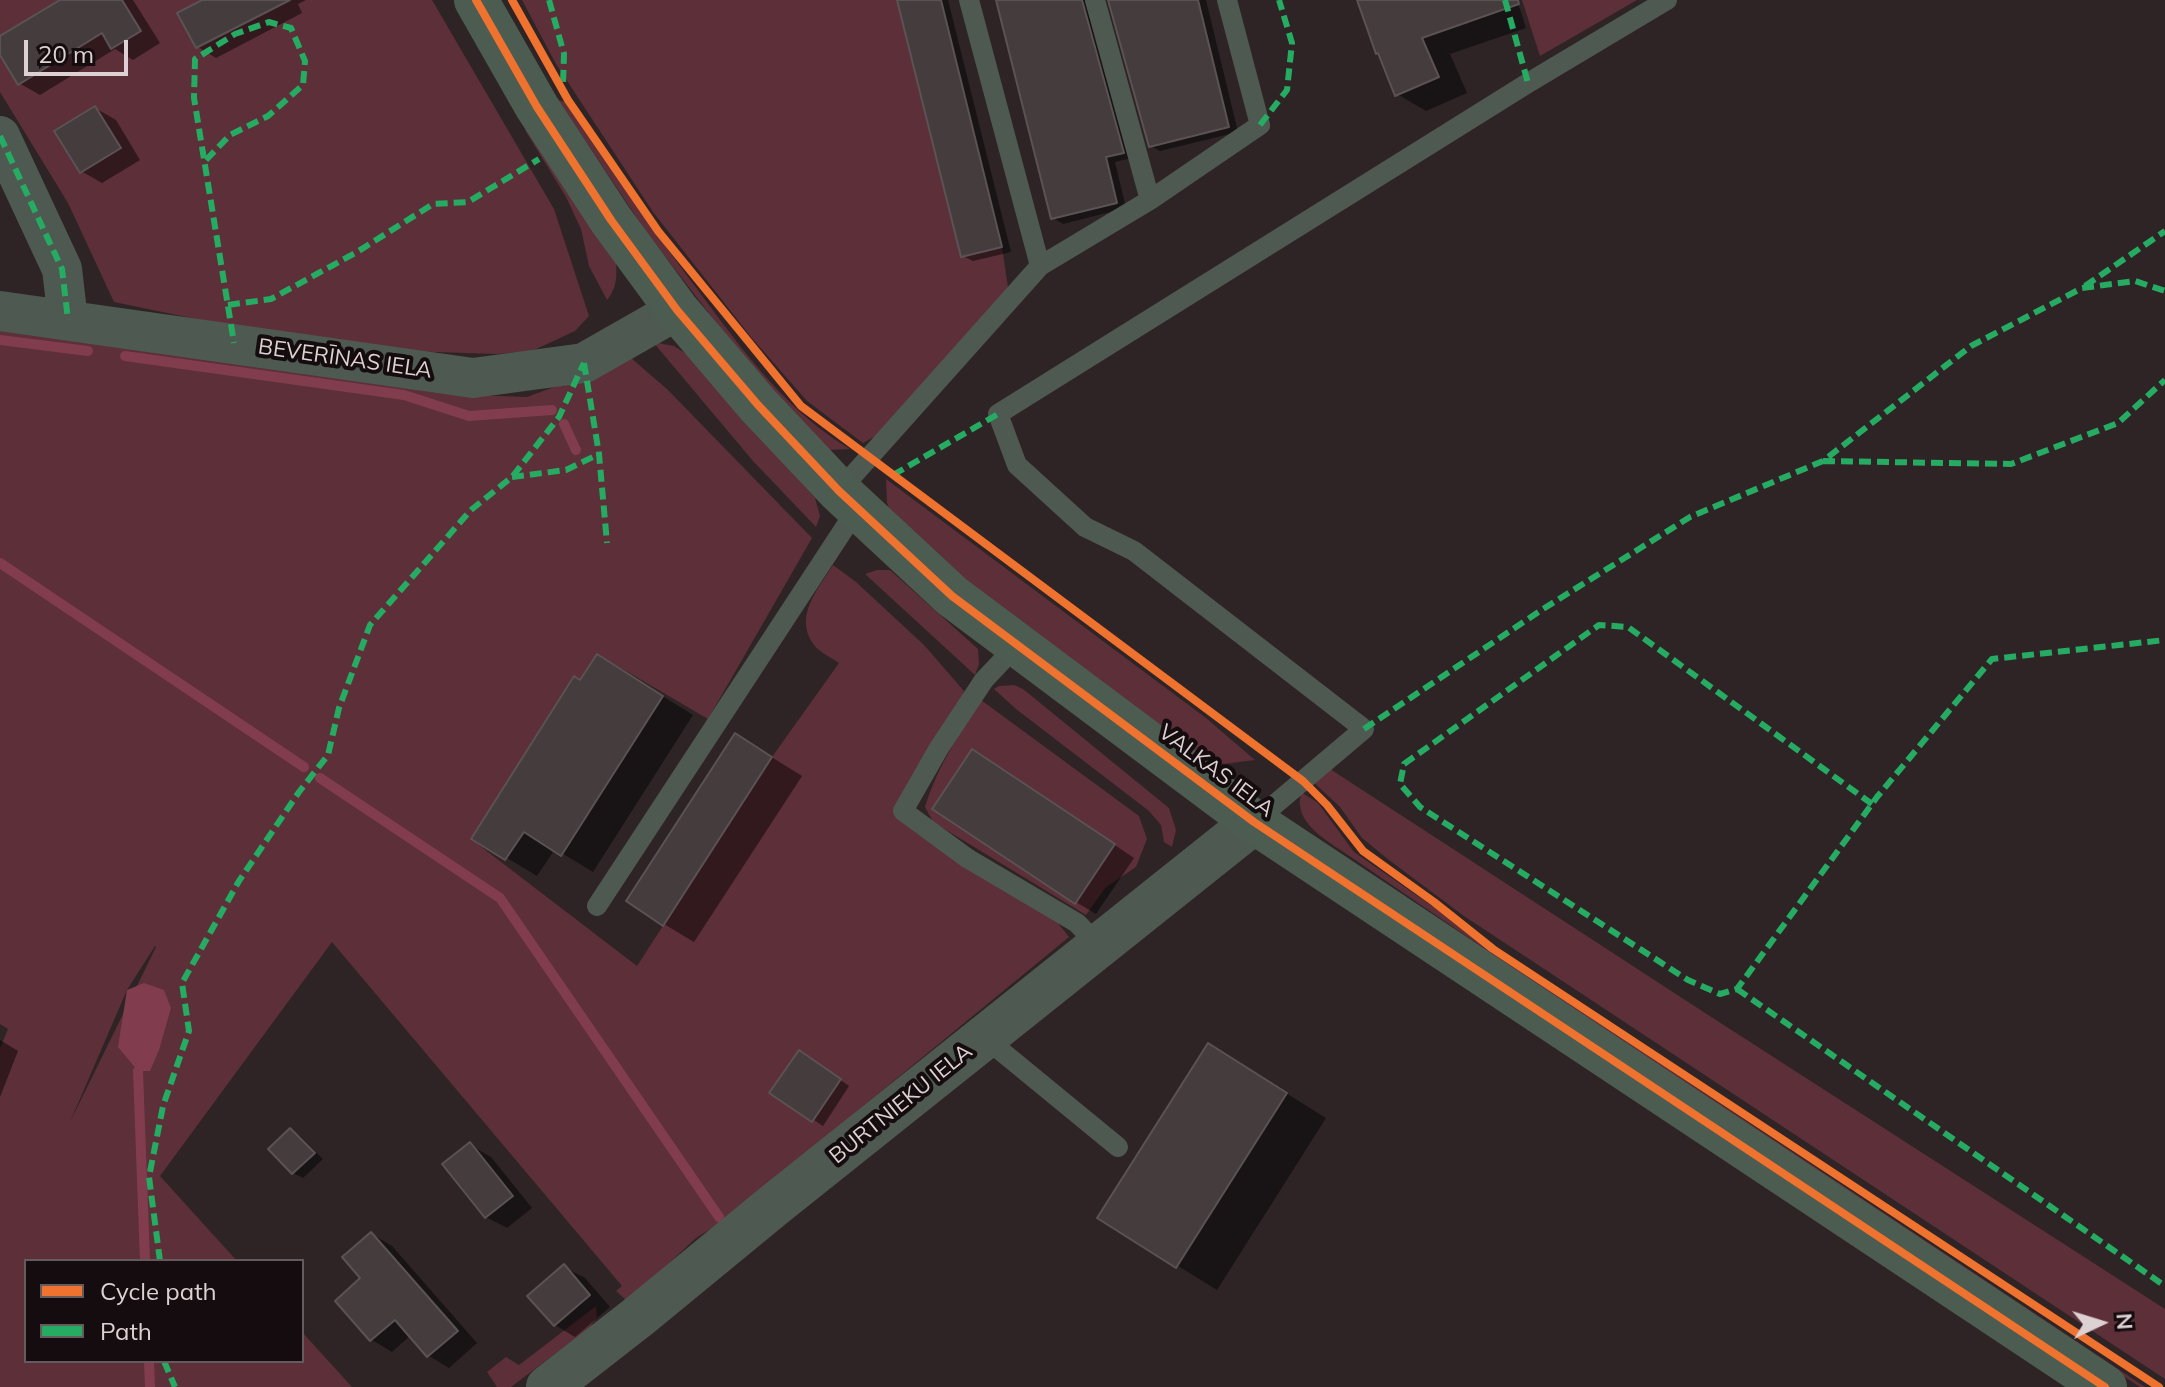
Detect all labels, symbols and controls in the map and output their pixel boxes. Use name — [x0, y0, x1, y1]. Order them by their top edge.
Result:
scale bar — [28, 24, 132, 74]
text: 20 m — [38, 39, 94, 69]
street label: BEVERĪNAS IELA — [256, 334, 434, 384]
street label: VALKAS IELA — [1153, 719, 1279, 823]
street label: BURTNIEKU IELA — [824, 1038, 978, 1170]
legend — [24, 1259, 304, 1363]
text: Cycle path — [100, 1276, 217, 1306]
north arrow — [2061, 1283, 2141, 1363]
text: N — [2110, 1312, 2139, 1331]
text: Path — [100, 1316, 152, 1346]

